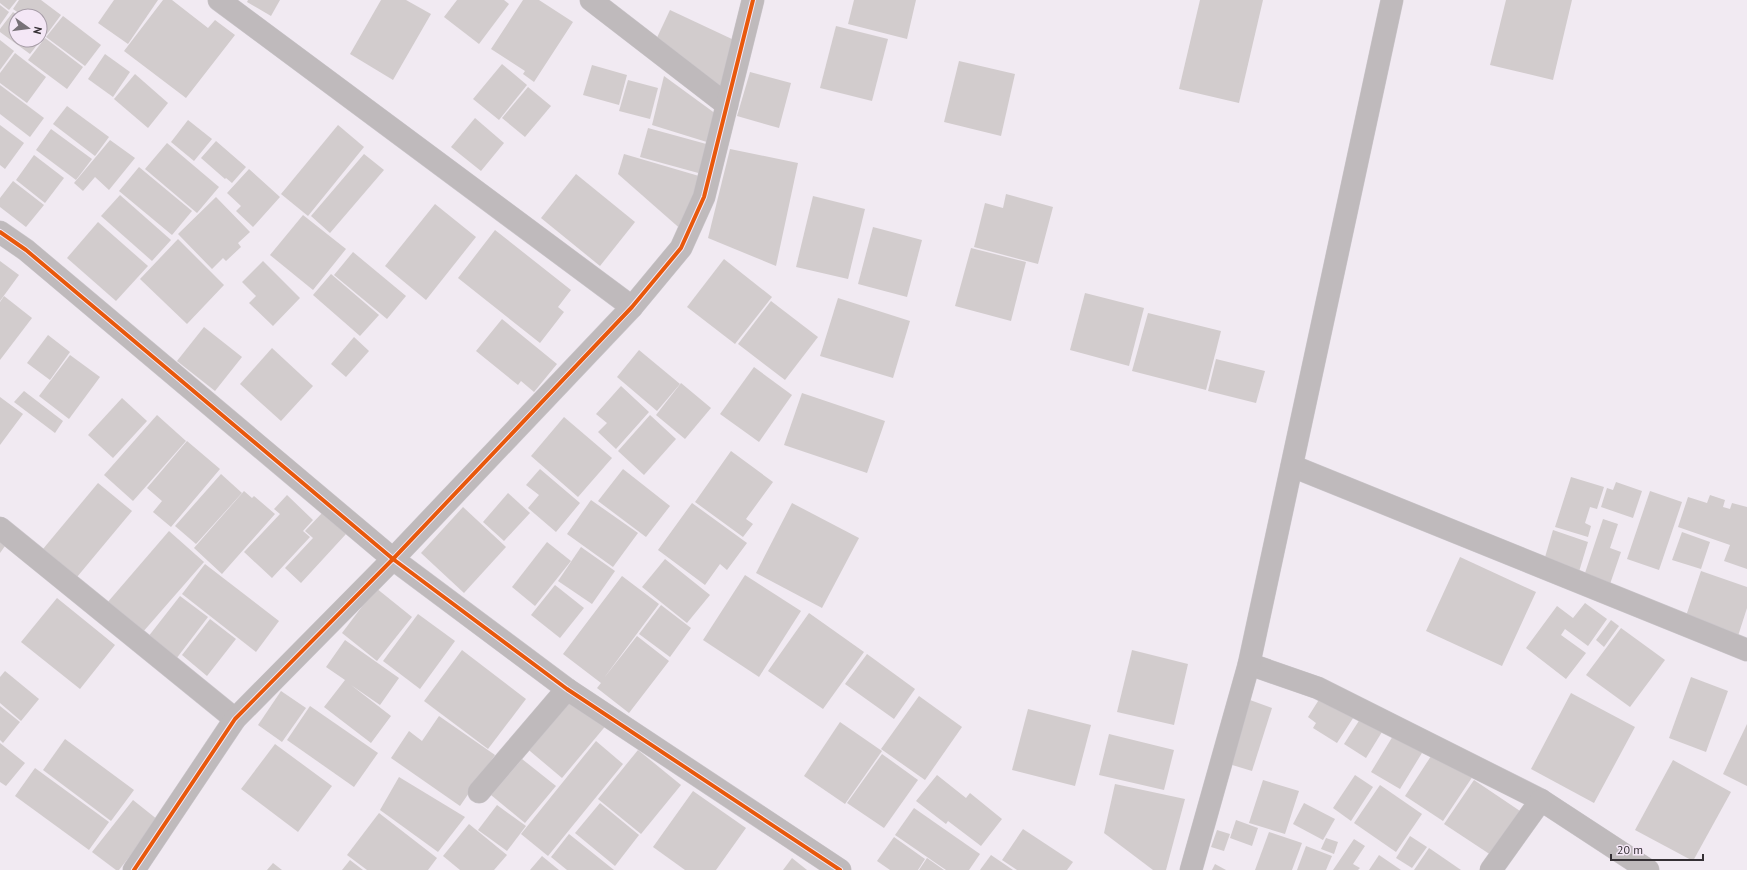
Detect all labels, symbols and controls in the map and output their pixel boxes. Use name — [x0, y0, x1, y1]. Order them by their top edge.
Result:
north arrow — [8, 8, 48, 48]
text: N — [30, 25, 45, 36]
scale bar — [1611, 836, 1703, 862]
text: 20 m — [1617, 842, 1643, 857]

